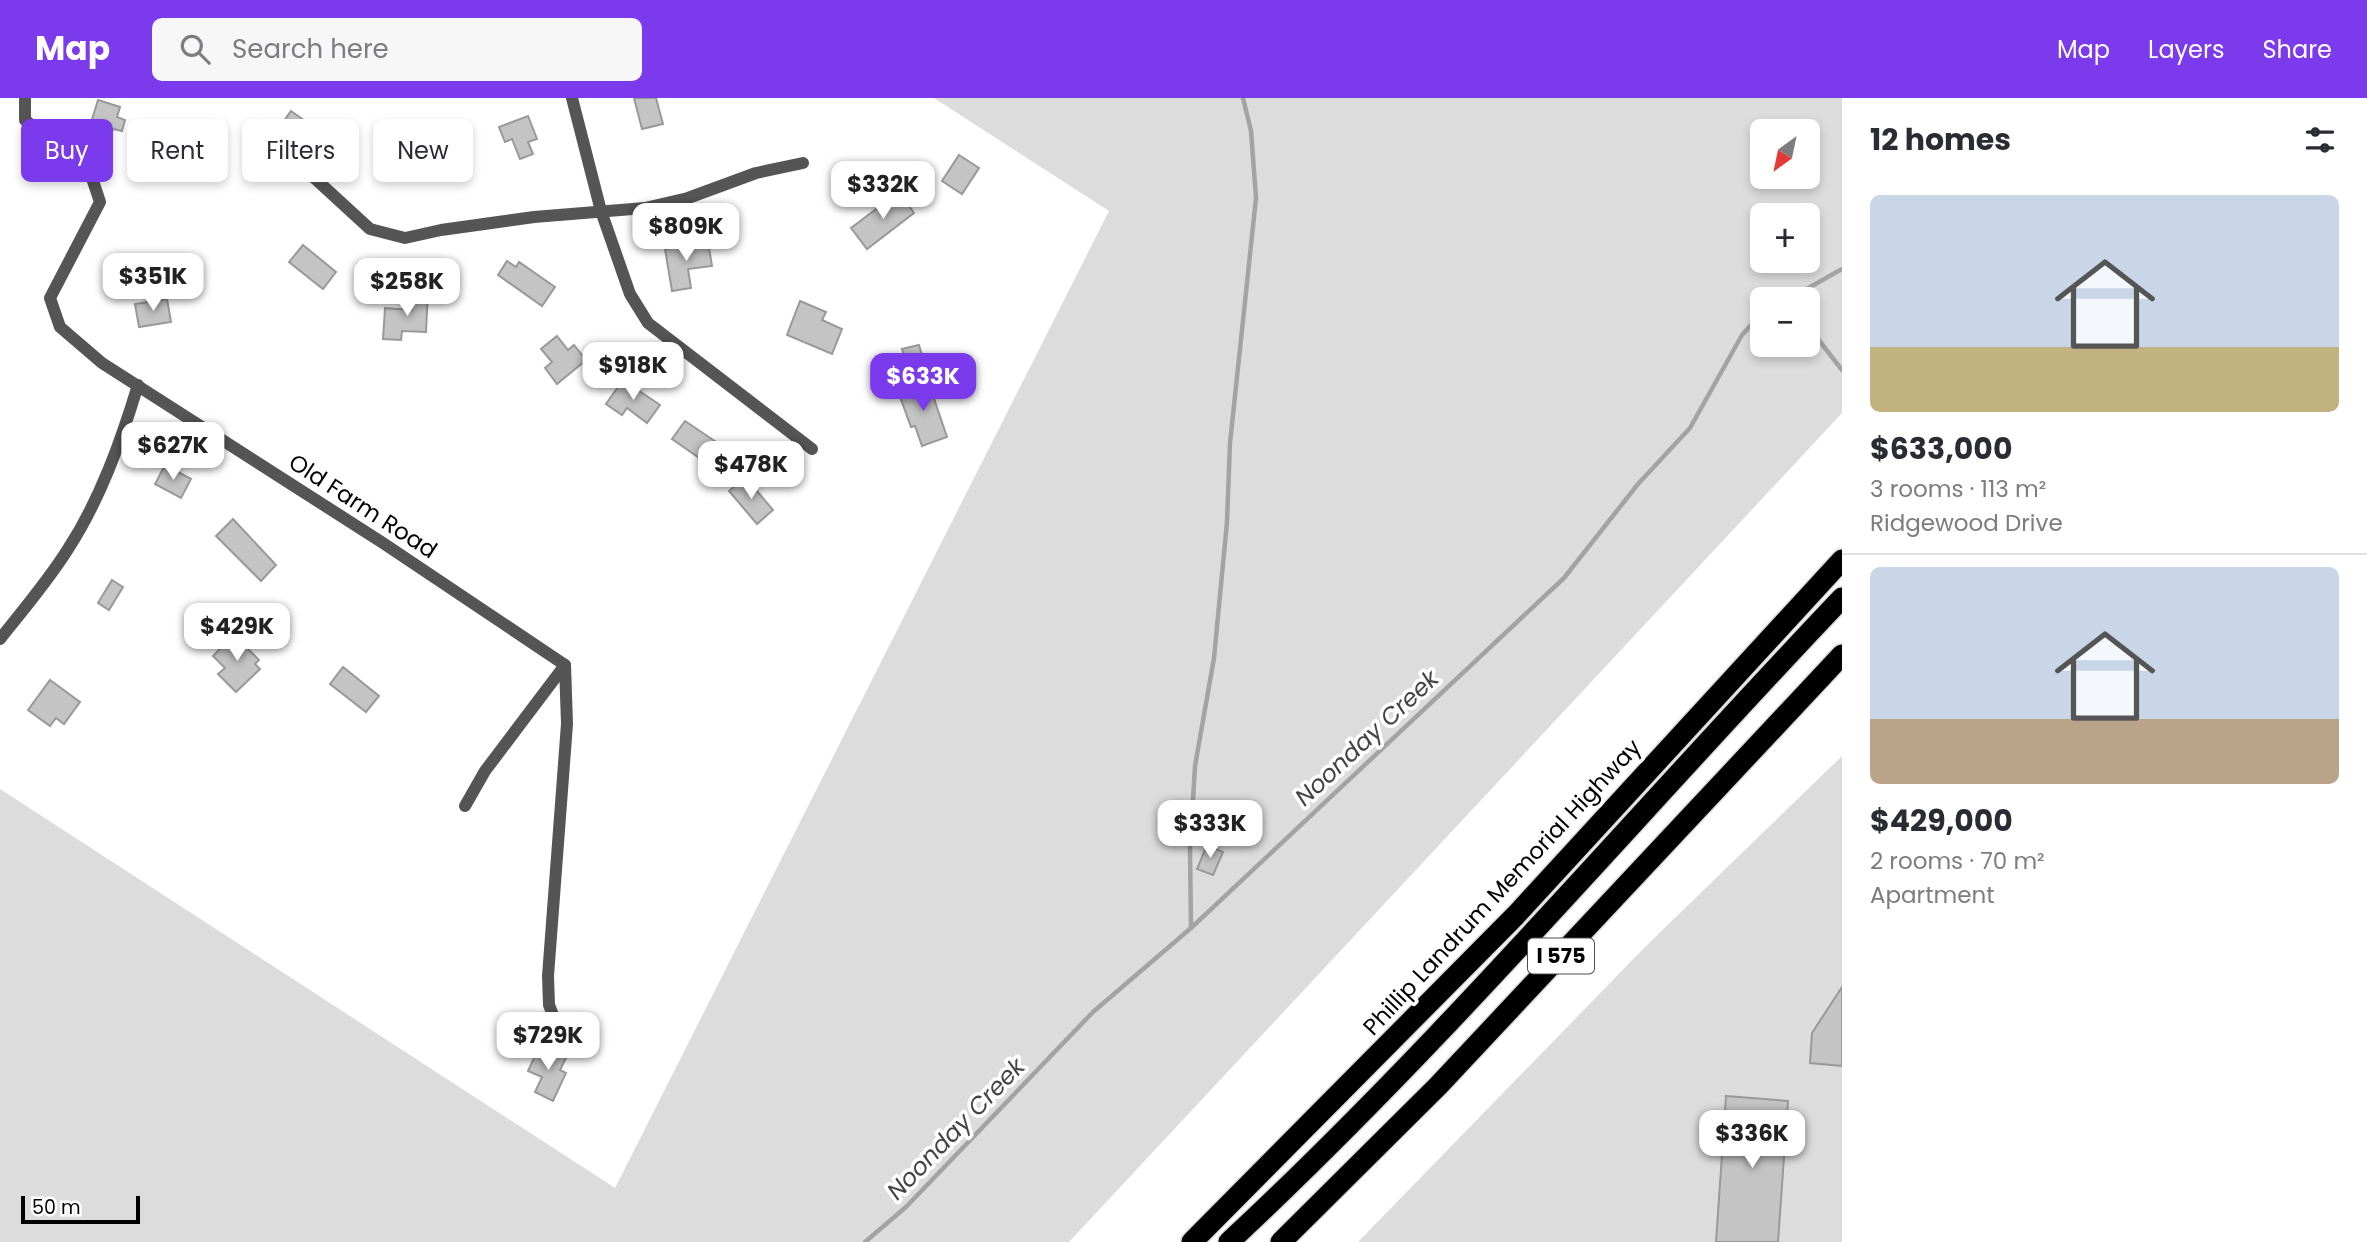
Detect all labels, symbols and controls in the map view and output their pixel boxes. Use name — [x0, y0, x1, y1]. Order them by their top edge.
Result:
search box — [152, 18, 642, 81]
text: Map — [35, 25, 110, 72]
icon: search — [176, 30, 214, 68]
text: Search here — [232, 31, 389, 67]
text: Map — [2057, 33, 2110, 66]
text: Layers — [2148, 33, 2224, 66]
text: Share — [2262, 33, 2332, 66]
text: 12 homes — [1870, 118, 2011, 161]
chip: Buy — [21, 119, 113, 182]
chip: Rent — [127, 119, 228, 182]
chip: Filters — [242, 119, 359, 182]
chip: New — [373, 119, 473, 182]
north arrow — [1750, 119, 1820, 189]
map controls — [1750, 119, 1820, 357]
icon: filters — [2301, 121, 2339, 159]
pin: $332K — [834, 162, 932, 221]
text: $332K — [847, 168, 919, 200]
button: + — [1750, 203, 1820, 273]
pin: $809K — [637, 204, 735, 263]
text: $809K — [648, 210, 724, 242]
icon: home — [2042, 241, 2168, 367]
pin: $351K — [104, 254, 202, 313]
pin: $258K — [358, 258, 456, 318]
text: $351K — [119, 260, 187, 292]
text: $258K — [370, 265, 444, 297]
button: − — [1750, 287, 1820, 357]
pin: $918K — [584, 342, 682, 402]
text: $918K — [599, 349, 667, 381]
pin: $633K — [874, 354, 972, 413]
text: $633K — [886, 360, 960, 392]
pin: $627K — [124, 422, 222, 482]
text: $633,000 — [1870, 427, 2012, 470]
text: $627K — [137, 429, 209, 461]
pin: $478K — [702, 442, 800, 501]
street label: Old Farm Road — [283, 446, 443, 566]
text: $478K — [714, 448, 788, 480]
text: 3 rooms · 113 m² — [1870, 473, 2046, 505]
text: Ridgewood Drive — [1870, 507, 2063, 539]
pin: $429K — [188, 603, 286, 663]
text: $429K — [200, 610, 274, 642]
icon: home — [2042, 613, 2168, 739]
water label: Noonday Creek — [1288, 661, 1447, 813]
street label: Phillip Landrum Memorial Highway — [1356, 732, 1648, 1042]
text: $429,000 — [1870, 799, 2013, 842]
pin: $333K — [1161, 800, 1259, 860]
text: $333K — [1174, 807, 1246, 839]
text: 2 rooms · 70 m² — [1870, 845, 2045, 877]
text: Apartment — [1870, 879, 1995, 911]
road number: I 575 — [1528, 938, 1594, 974]
pin: $729K — [499, 1012, 597, 1072]
text: $729K — [513, 1019, 583, 1051]
water label: Noonday Creek — [879, 1049, 1033, 1207]
pin: $336K — [1703, 1110, 1801, 1170]
text: $336K — [1715, 1117, 1789, 1149]
scale bar — [21, 1193, 140, 1225]
text: 50 m — [32, 1194, 81, 1221]

